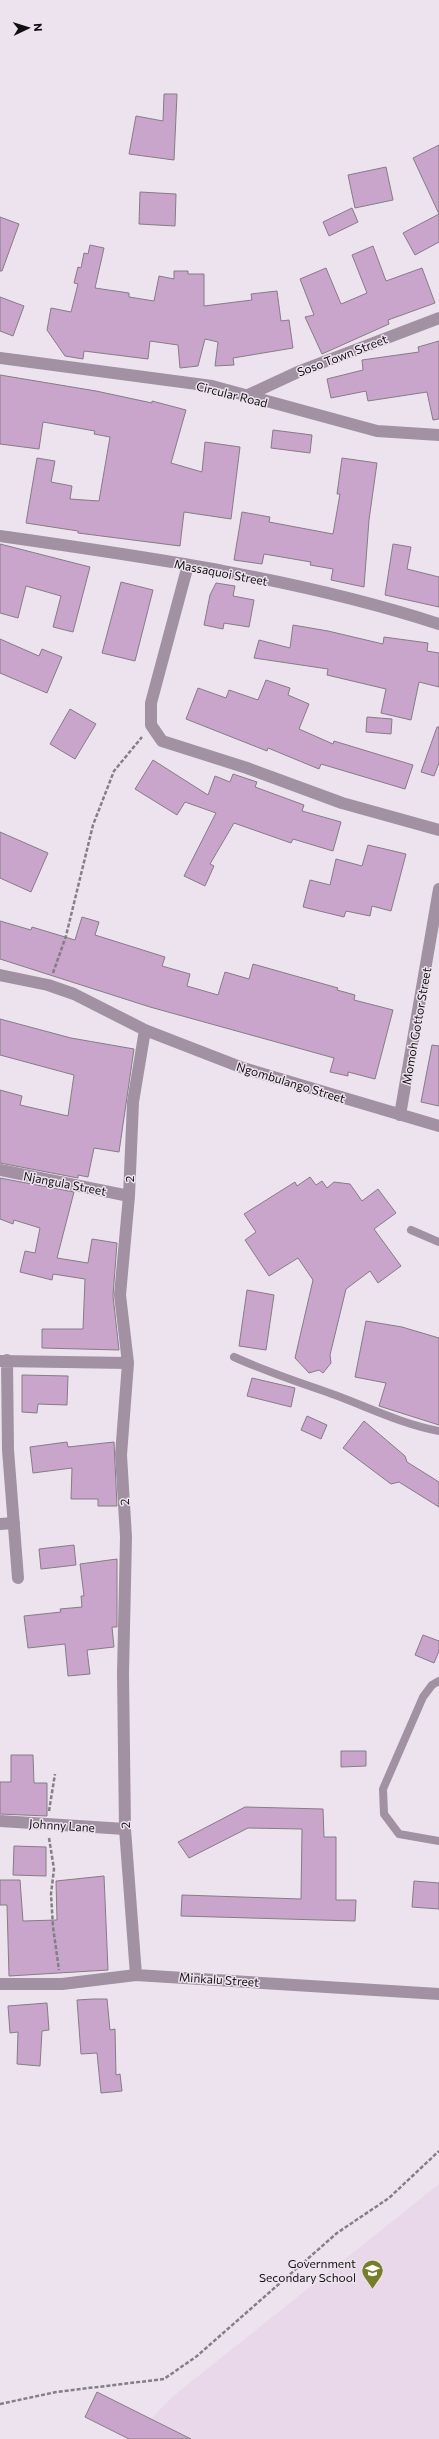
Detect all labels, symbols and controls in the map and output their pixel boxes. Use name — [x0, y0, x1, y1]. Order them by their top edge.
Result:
north arrow — [8, 8, 48, 48]
text: N — [32, 23, 45, 32]
street label: Soso Town Street — [295, 331, 389, 379]
street label: Circular Road — [195, 378, 269, 410]
street label: Massaquoi Street — [173, 556, 269, 588]
street label: Momoh Gottor Street — [399, 966, 433, 1086]
street label: Ngombulango Street — [235, 1059, 347, 1105]
street label: Njangula Street — [22, 1168, 108, 1198]
street label: 2 — [122, 1175, 136, 1182]
street label: 2 — [117, 1498, 131, 1506]
street label: Johnny Lane — [29, 1816, 95, 1835]
street label: 2 — [118, 1821, 132, 1829]
street label: Minkalu Street — [179, 1969, 260, 1989]
place label: Government Secondary School — [259, 2256, 356, 2284]
school or university icon: Government Secondary School — [359, 2257, 385, 2290]

